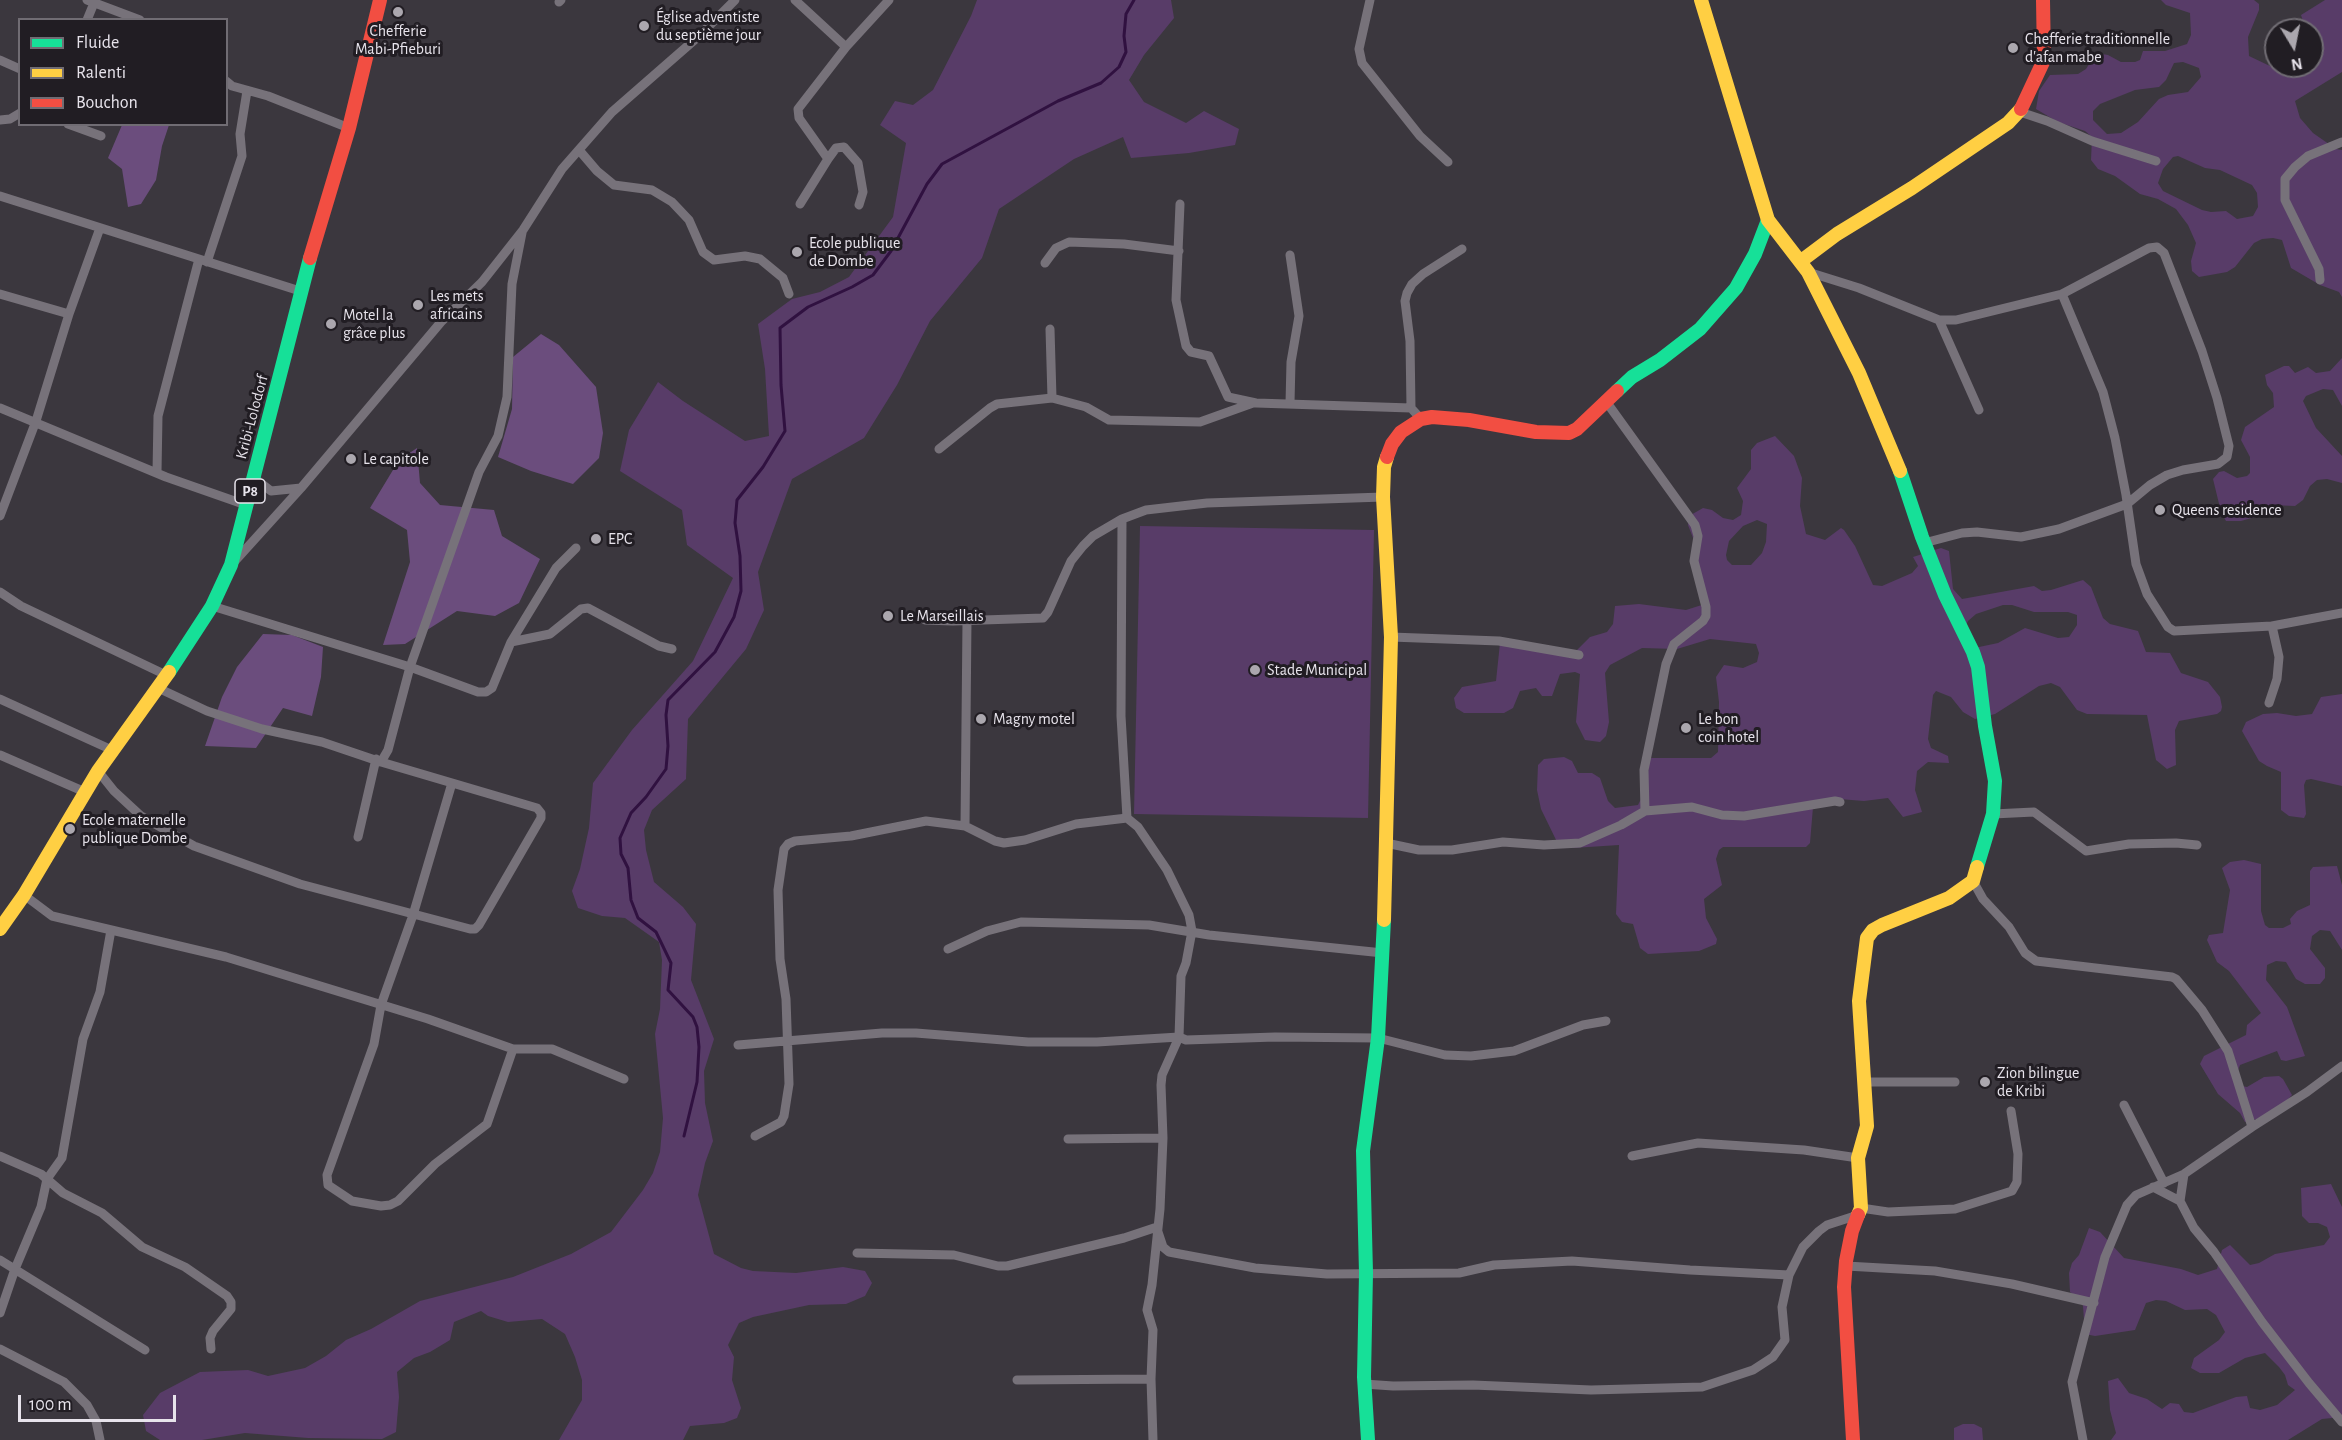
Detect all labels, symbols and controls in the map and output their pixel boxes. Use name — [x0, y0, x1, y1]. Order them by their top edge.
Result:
marker: Chefferie Mabi-Pfieburi — [391, 5, 405, 19]
place label: Église adventiste du septième jour — [656, 7, 761, 45]
legend — [18, 18, 228, 126]
north arrow — [2264, 18, 2324, 78]
marker: Église adventiste du septième jour — [637, 19, 651, 33]
place label: Chefferie Mabi-Pfieburi — [355, 21, 441, 59]
place label: Chefferie traditionnelle d'afan mabe — [2025, 29, 2170, 67]
text: Fluide — [76, 34, 119, 52]
marker: Chefferie traditionnelle d'afan mabe — [2006, 41, 2020, 55]
text: N — [2290, 55, 2304, 73]
text: Ralenti — [76, 64, 126, 82]
text: Bouchon — [76, 94, 138, 112]
place label: Ecole publique de Dombe — [809, 233, 900, 271]
marker: Ecole publique de Dombe — [790, 245, 804, 259]
place label: Les mets africains — [430, 286, 484, 324]
marker: Les mets africains — [411, 298, 425, 312]
place label: Motel la grâce plus — [343, 305, 406, 343]
marker: Motel la grâce plus — [324, 317, 338, 331]
street label: Kribi-Lolodorf — [232, 373, 272, 461]
place label: Le capitole — [363, 449, 429, 469]
marker: Le capitole — [344, 452, 358, 466]
road number: P8 — [235, 479, 265, 503]
place label: Queens residence — [2172, 500, 2282, 520]
marker: Queens residence — [2153, 503, 2167, 517]
place label: EPC — [608, 529, 632, 549]
marker: EPC — [589, 532, 603, 546]
place label: Le Marseillais — [900, 606, 984, 626]
marker: Le Marseillais — [881, 609, 895, 623]
place label: Stade Municipal — [1267, 660, 1367, 680]
marker: Stade Municipal — [1248, 663, 1262, 677]
place label: Magny motel — [993, 709, 1075, 729]
place label: Le bon coin hotel — [1698, 709, 1759, 747]
marker: Magny motel — [974, 712, 988, 726]
marker: Le bon coin hotel — [1679, 721, 1693, 735]
place label: Ecole maternelle publique Dombe — [82, 810, 187, 848]
marker: Ecole maternelle publique Dombe — [63, 822, 77, 836]
place label: Zion bilingue de Kribi — [1997, 1063, 2079, 1101]
marker: Zion bilingue de Kribi — [1978, 1075, 1992, 1089]
scale bar — [21, 1383, 178, 1421]
text: 100 m — [29, 1396, 72, 1414]

